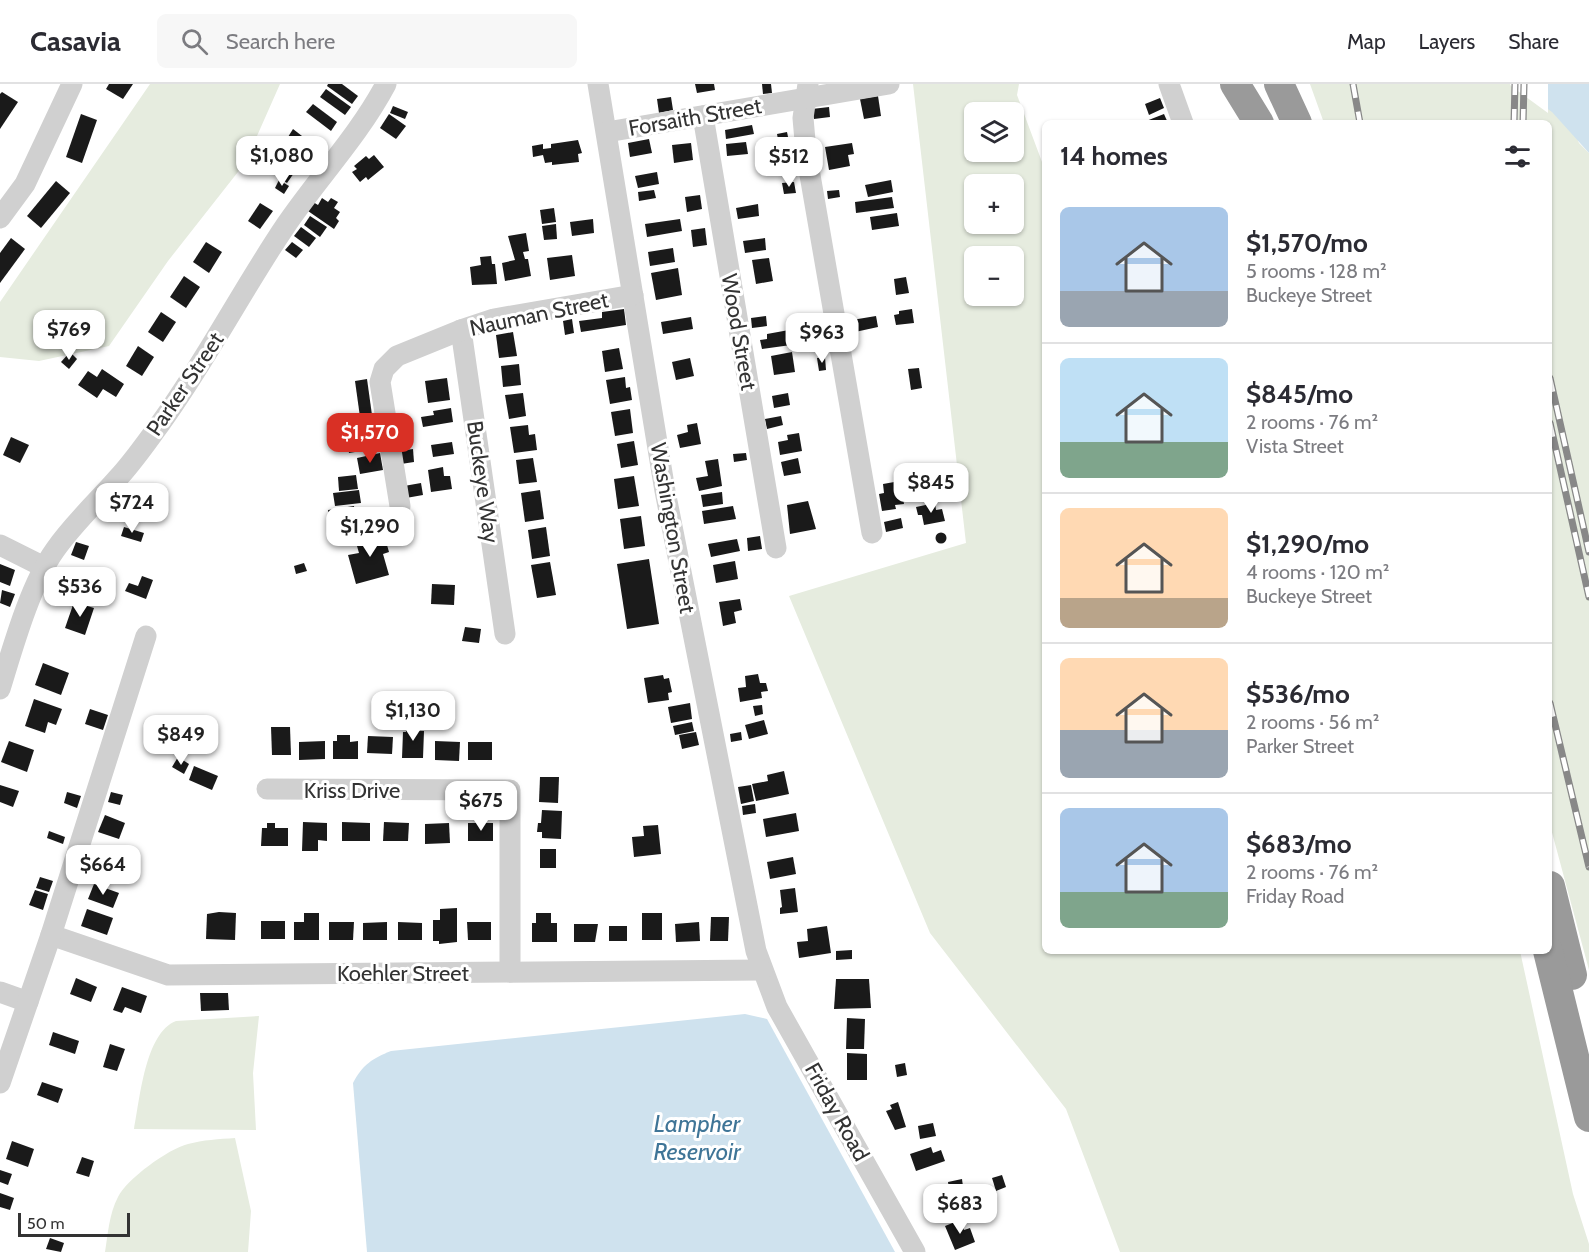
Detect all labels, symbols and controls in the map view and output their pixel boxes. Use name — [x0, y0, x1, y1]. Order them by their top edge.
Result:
search box — [157, 14, 577, 68]
text: Casavia — [30, 24, 121, 58]
icon: search — [178, 25, 211, 58]
text: Search here — [226, 28, 335, 55]
text: Map — [1347, 29, 1386, 54]
text: Layers — [1419, 29, 1475, 54]
text: Share — [1508, 29, 1559, 54]
street label: Forsaith Street — [626, 92, 764, 142]
map controls — [964, 102, 1024, 306]
button: layers — [964, 102, 1024, 162]
pin: $1,080 — [233, 136, 331, 187]
pin: $512 — [753, 137, 825, 188]
text: 14 homes — [1060, 140, 1168, 172]
icon: filters — [1501, 140, 1534, 173]
text: $1,080 — [250, 143, 314, 167]
text: $512 — [769, 144, 809, 168]
button: + — [964, 174, 1024, 234]
text: $1,570/mo — [1246, 227, 1368, 259]
icon: home — [1108, 231, 1180, 303]
button: − — [964, 246, 1024, 306]
text: 5 rooms · 128 m² — [1246, 259, 1387, 283]
street label: Wood Street — [715, 272, 763, 393]
text: Buckeye Street — [1246, 283, 1372, 307]
street label: Nauman Street — [467, 286, 611, 342]
pin: $769 — [33, 310, 105, 361]
pin: $963 — [786, 313, 858, 364]
text: $769 — [47, 317, 91, 341]
text: $963 — [800, 320, 844, 344]
street label: Parker Street — [141, 327, 230, 441]
text: $845/mo — [1246, 378, 1353, 410]
icon: home — [1108, 382, 1180, 454]
text: 2 rooms · 76 m² — [1246, 410, 1378, 434]
pin: $1,570 — [321, 413, 419, 464]
street label: Buckeye Way — [461, 419, 505, 545]
text: $1,570 — [341, 420, 399, 444]
text: Vista Street — [1246, 434, 1344, 458]
street label: Washington Street — [645, 441, 701, 616]
pin: $845 — [895, 463, 967, 514]
text: $845 — [908, 470, 954, 494]
pin: $724 — [96, 483, 168, 534]
text: $724 — [110, 490, 154, 514]
pin: $1,290 — [321, 507, 419, 558]
text: $1,290 — [340, 514, 400, 538]
text: $1,290/mo — [1246, 528, 1369, 560]
icon: home — [1108, 532, 1180, 604]
text: 4 rooms · 120 m² — [1246, 560, 1389, 584]
pin: $536 — [44, 567, 116, 618]
text: $536 — [58, 574, 102, 598]
text: Buckeye Street — [1246, 584, 1372, 608]
text: $536/mo — [1246, 678, 1350, 710]
icon: home — [1108, 682, 1180, 754]
pin: $1,130 — [364, 691, 462, 742]
text: $1,130 — [385, 698, 441, 722]
text: 2 rooms · 56 m² — [1246, 710, 1379, 734]
pin: $849 — [145, 715, 217, 766]
text: $849 — [157, 722, 205, 746]
text: Parker Street — [1246, 734, 1354, 758]
street label: Kriss Drive — [304, 777, 400, 804]
pin: $675 — [445, 781, 517, 832]
text: $675 — [459, 788, 503, 812]
text: $683/mo — [1246, 828, 1351, 860]
icon: home — [1108, 832, 1180, 904]
pin: $664 — [67, 845, 139, 896]
text: $664 — [80, 852, 126, 876]
text: 2 rooms · 76 m² — [1246, 860, 1378, 884]
text: Friday Road — [1246, 884, 1344, 908]
street label: Koehler Street — [337, 960, 469, 987]
street label: Friday Road — [799, 1058, 875, 1166]
water label: Lampher Reservoir — [653, 1109, 742, 1166]
pin: $683 — [924, 1184, 996, 1235]
text: $683 — [937, 1191, 983, 1215]
scale bar — [18, 1210, 130, 1238]
text: 50 m — [27, 1214, 64, 1233]

